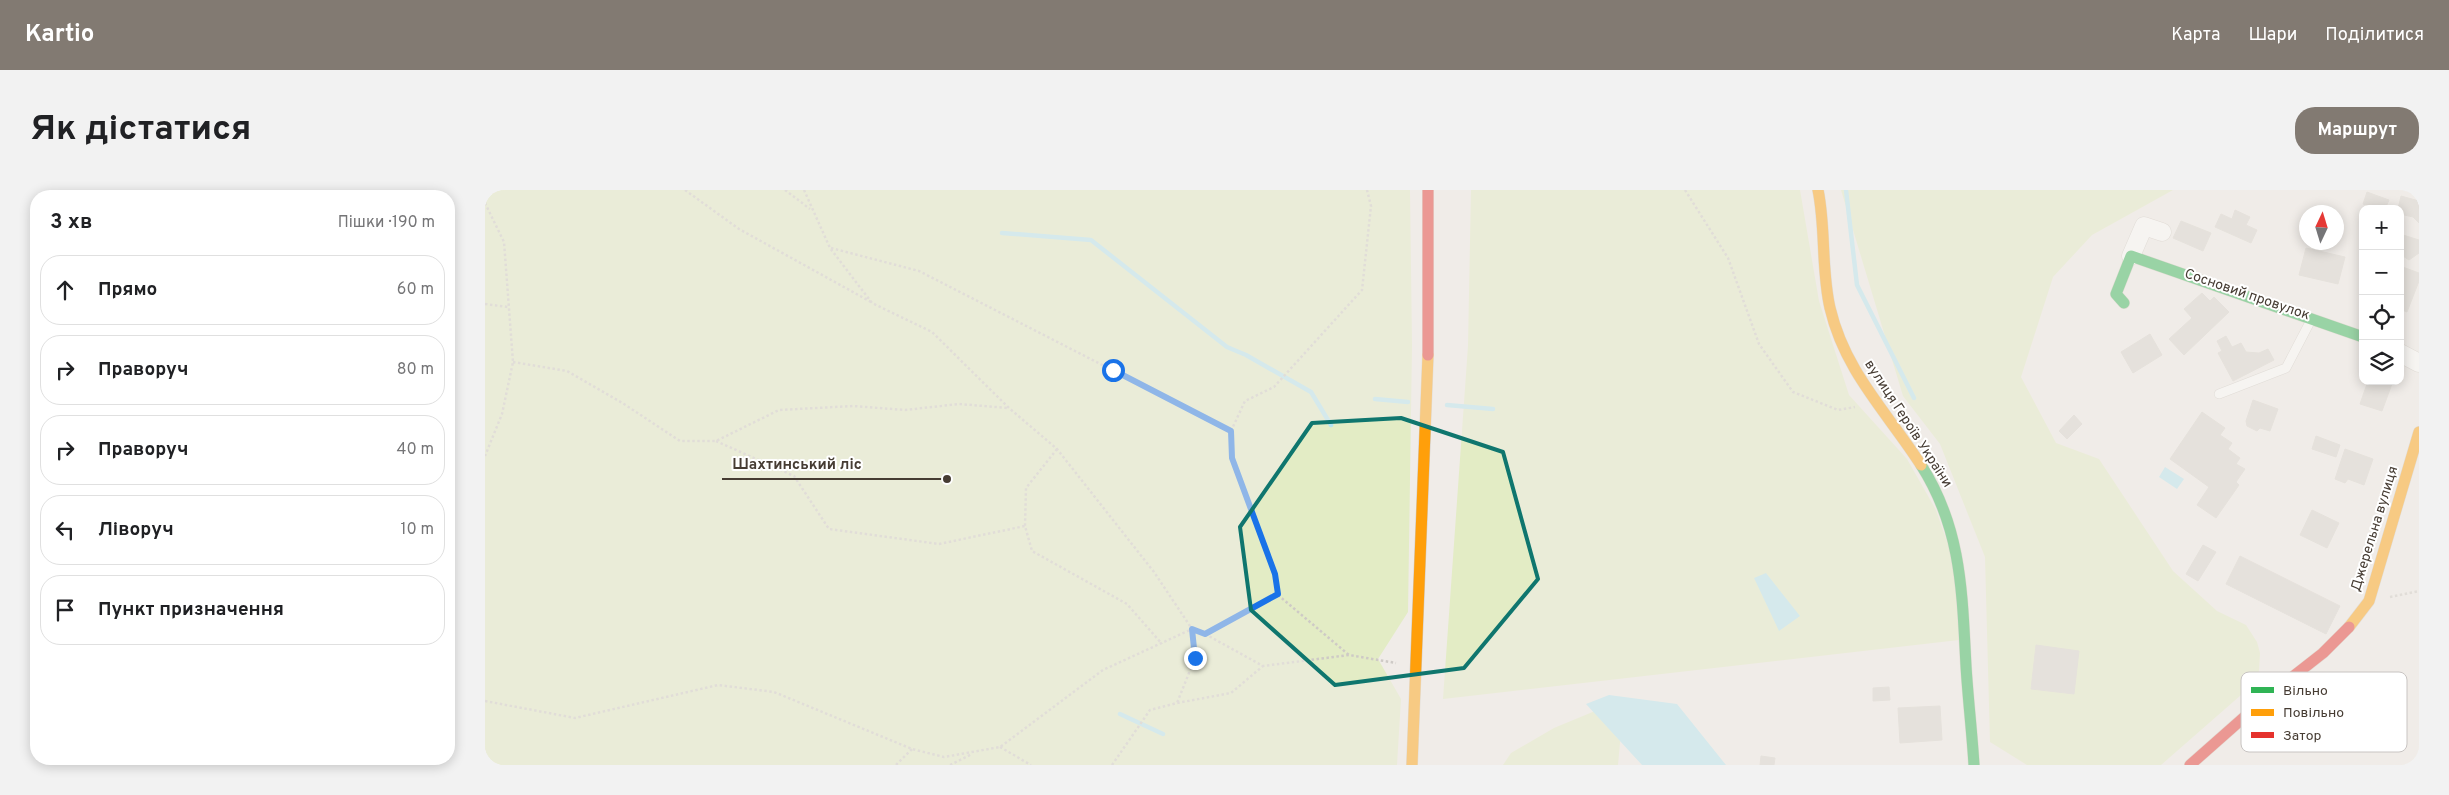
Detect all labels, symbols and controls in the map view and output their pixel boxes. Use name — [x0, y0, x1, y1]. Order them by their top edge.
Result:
text: Kartio — [25, 20, 94, 50]
text: Карта — [2171, 24, 2220, 47]
text: Шари — [2248, 24, 2297, 47]
text: Поділитися — [2325, 24, 2424, 47]
button: Маршрут — [2295, 107, 2419, 154]
text: Як дістатися — [30, 108, 251, 152]
north arrow — [2299, 205, 2344, 250]
map controls — [2359, 205, 2404, 385]
button: + — [2359, 205, 2404, 250]
text: 3 хв — [50, 209, 92, 236]
text: Пішки · 190 m — [338, 213, 435, 233]
button: − — [2359, 250, 2404, 295]
street label: Сосновий провулок — [2182, 266, 2312, 324]
icon: ahead — [51, 276, 79, 304]
text: Прямо — [98, 278, 157, 302]
text: 60 m — [397, 280, 434, 300]
button: locate — [2359, 295, 2404, 340]
button: layers — [2359, 340, 2404, 385]
icon: right — [51, 356, 79, 384]
street label: вулиця Героїв України — [1860, 357, 1956, 491]
text: Праворуч — [98, 358, 189, 382]
route start — [1102, 359, 1125, 382]
text: 80 m — [397, 360, 434, 380]
icon: right — [51, 436, 79, 464]
text: Праворуч — [98, 438, 189, 462]
text: 40 m — [396, 440, 434, 460]
callout: Шахтинський ліс — [722, 449, 872, 479]
text: Шахтинський ліс — [732, 456, 862, 475]
street label: Джерельна вулиця — [2348, 464, 2402, 594]
icon: left — [51, 516, 79, 544]
text: Ліворуч — [98, 518, 174, 542]
text: 10 m — [400, 520, 434, 540]
icon: arrive — [51, 596, 79, 624]
text: Пункт призначення — [98, 598, 284, 622]
route end — [1184, 647, 1207, 670]
legend — [2241, 672, 2407, 752]
text: Вільно — [2283, 683, 2328, 700]
text: Повільно — [2283, 705, 2344, 722]
text: Затор — [2283, 728, 2322, 745]

